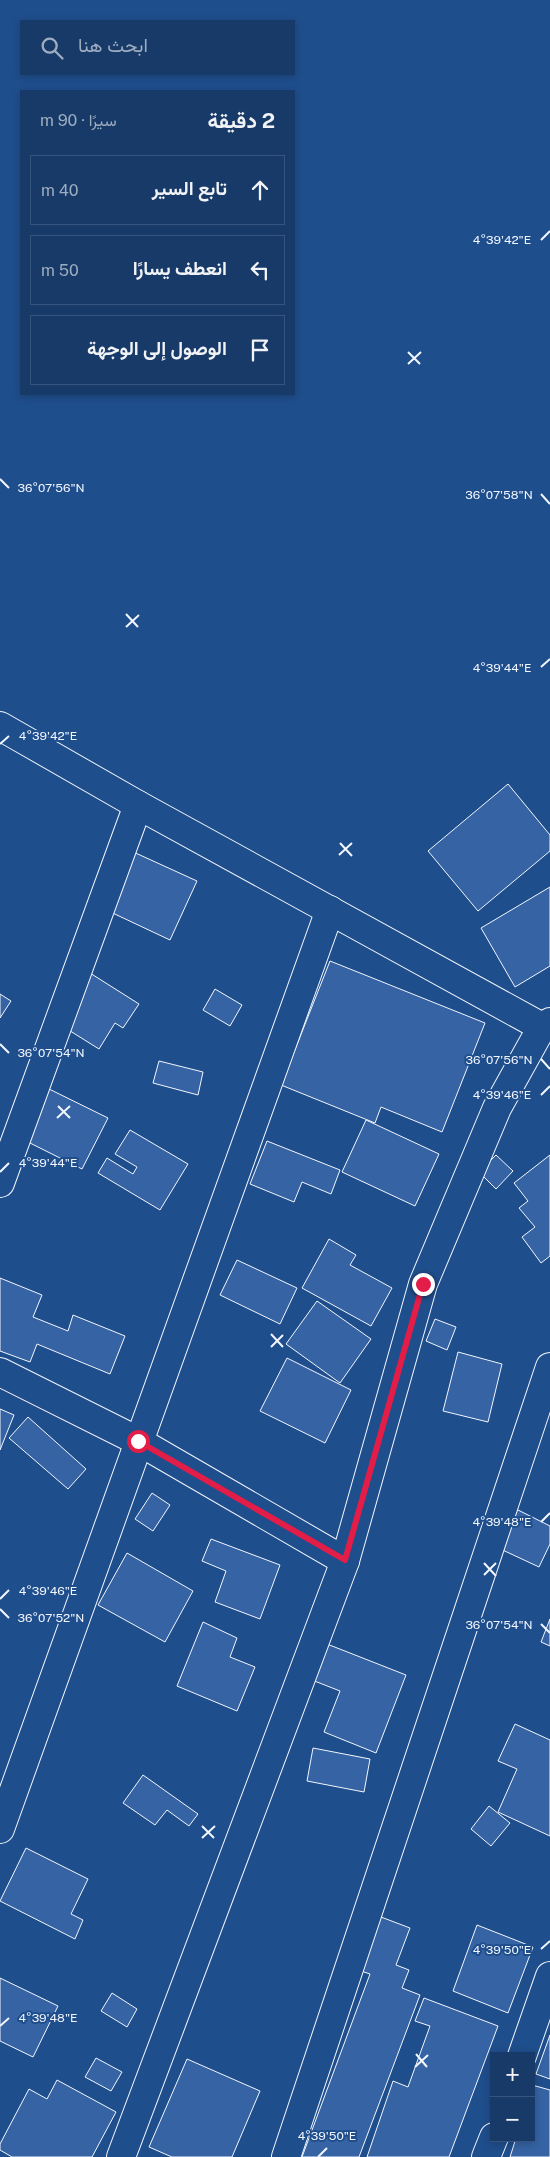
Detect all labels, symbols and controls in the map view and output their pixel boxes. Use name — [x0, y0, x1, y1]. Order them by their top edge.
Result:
search box — [20, 20, 295, 75]
icon: search — [38, 34, 66, 62]
text: ابحث هنا — [78, 34, 148, 56]
text: 2 دقيقة — [207, 108, 275, 133]
text: سيرًا · 90 m — [40, 111, 117, 130]
icon: ahead — [246, 176, 274, 204]
text: تابع السير — [152, 177, 227, 199]
text: 40 m — [41, 181, 79, 200]
text: 4°39'42"E — [473, 233, 531, 247]
icon: left — [246, 256, 274, 284]
text: انعطف يسارًا — [133, 257, 227, 279]
text: 50 m — [41, 261, 79, 280]
icon: arrive — [246, 336, 274, 364]
text: الوصول إلى الوجهة — [87, 337, 227, 359]
text: 36°07'56"N — [17, 481, 85, 495]
text: 36°07'58"N — [465, 488, 533, 502]
text: 4°39'44"E — [473, 661, 531, 675]
text: 4°39'42"E — [19, 729, 77, 743]
text: 36°07'54"N — [17, 1046, 85, 1060]
text: 36°07'56"N — [465, 1053, 533, 1067]
text: 4°39'46"E — [473, 1088, 531, 1102]
text: 4°39'44"E — [19, 1156, 77, 1170]
route end — [412, 1273, 435, 1296]
route start — [127, 1430, 150, 1453]
text: 4°39'48"E — [473, 1515, 531, 1529]
text: 4°39'46"E — [19, 1584, 77, 1598]
text: 36°07'52"N — [18, 1611, 84, 1625]
text: 36°07'54"N — [465, 1618, 533, 1632]
text: 4°39'50"E — [473, 1943, 531, 1957]
text: 4°39'48"E — [19, 2011, 77, 2025]
map controls — [490, 2052, 535, 2142]
button: + — [490, 2052, 535, 2097]
button: − — [490, 2097, 535, 2142]
text: 4°39'50"E — [298, 2129, 356, 2143]

